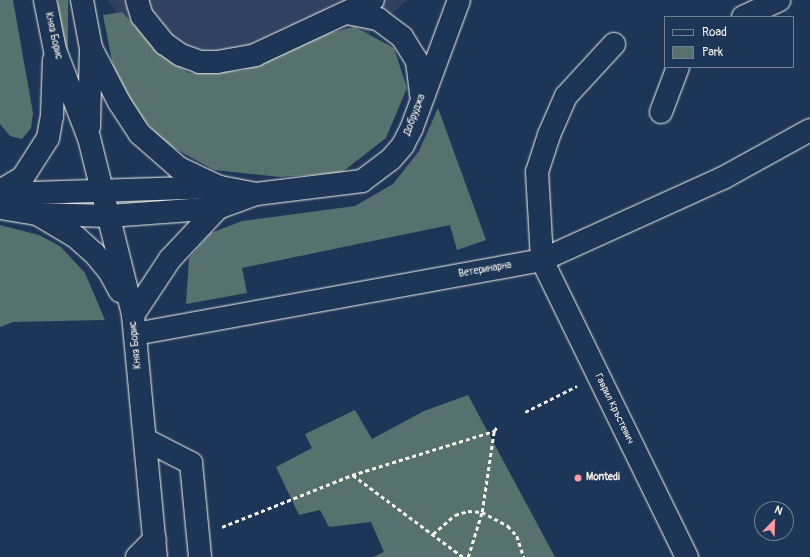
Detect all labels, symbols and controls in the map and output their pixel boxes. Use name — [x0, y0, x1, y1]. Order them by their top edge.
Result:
street label: Княз Борис — [42, 11, 64, 61]
legend — [664, 16, 794, 68]
text: Road — [702, 25, 727, 40]
text: Park — [702, 45, 723, 60]
street label: Добруджа — [402, 93, 428, 137]
street label: Ветеринарна — [458, 259, 512, 281]
street label: Княз Борис — [128, 320, 144, 370]
street label: Гаврил Кръстевич — [592, 372, 636, 446]
place label: Montedi — [586, 472, 620, 484]
marker: Montedi — [573, 473, 583, 483]
north arrow — [754, 501, 794, 541]
text: N — [773, 503, 784, 518]

